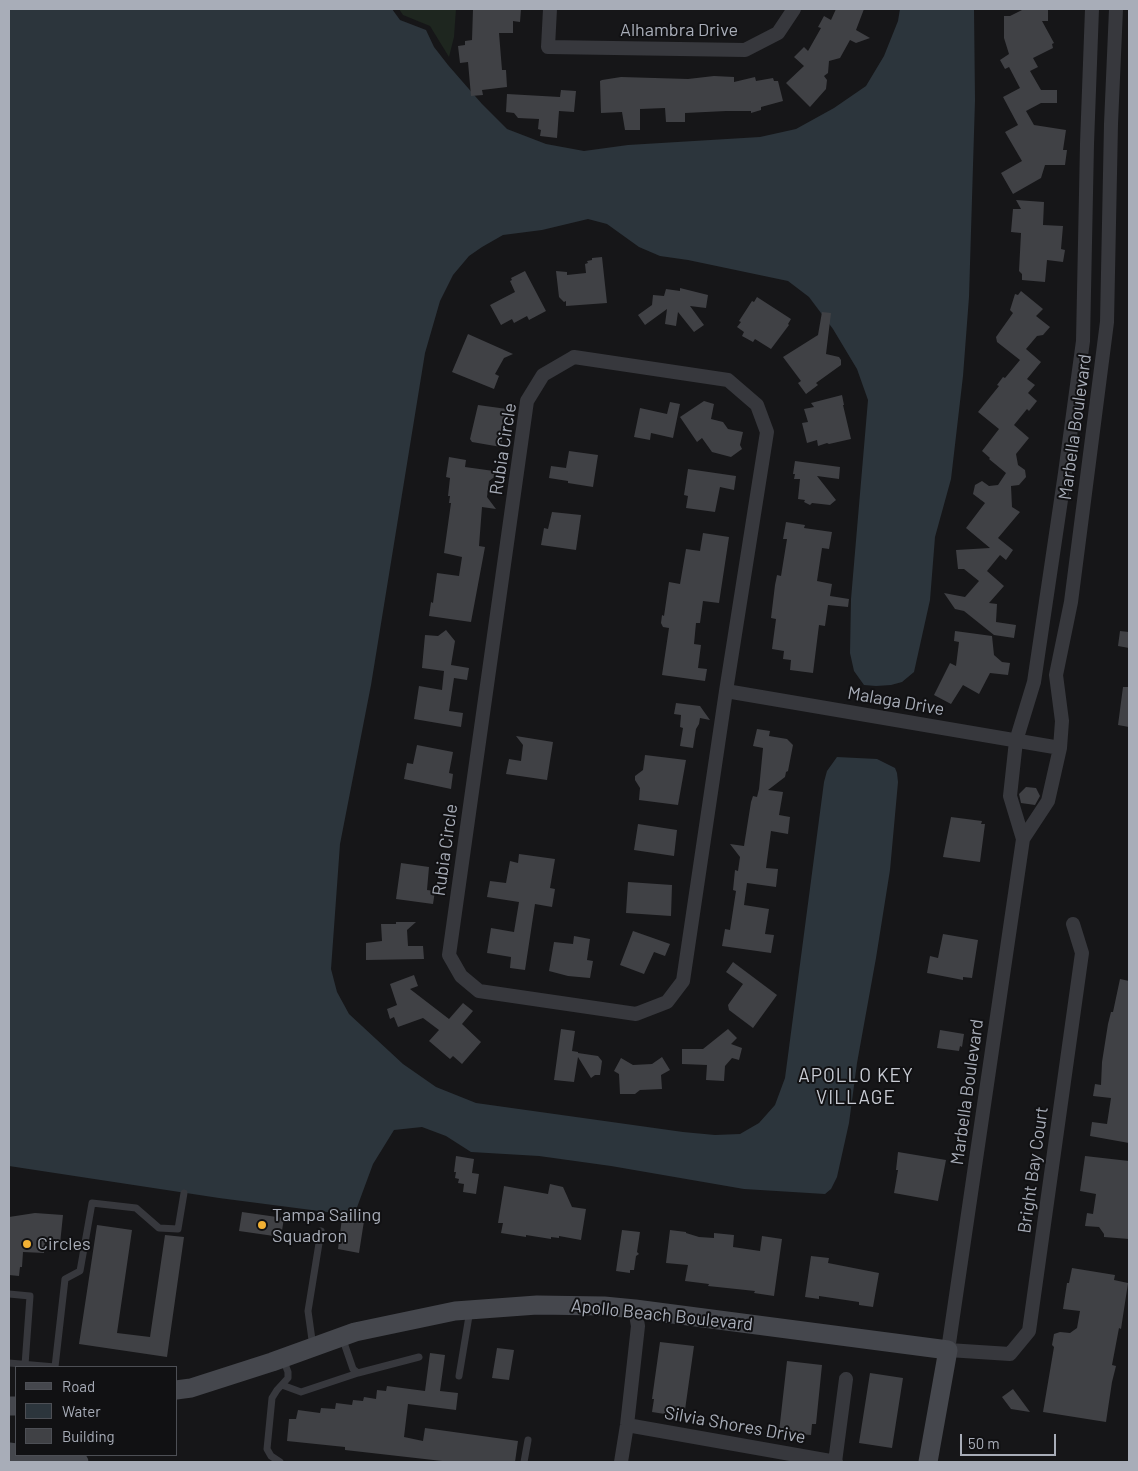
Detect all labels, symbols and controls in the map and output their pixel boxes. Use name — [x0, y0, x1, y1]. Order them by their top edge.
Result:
street label: Alhambra Drive — [620, 19, 738, 41]
street label: Marbella Boulevard — [1054, 353, 1096, 501]
street label: Rubia Circle — [485, 401, 521, 497]
street label: Malaga Drive — [846, 682, 946, 720]
street label: Rubia Circle — [428, 802, 462, 898]
street label: Marbella Boulevard — [946, 1018, 988, 1166]
district label: APOLLO KEY VILLAGE — [797, 1065, 915, 1109]
street label: Bright Bay Court — [1013, 1105, 1053, 1235]
place label: Tampa Sailing Squadron — [272, 1204, 381, 1246]
marker: Tampa Sailing Squadron — [256, 1219, 268, 1231]
place label: Circles — [37, 1233, 91, 1255]
marker: Circles — [21, 1238, 33, 1250]
street label: Apollo Beach Boulevard — [570, 1295, 754, 1335]
legend — [15, 1366, 178, 1456]
text: Road — [62, 1377, 95, 1395]
text: Water — [62, 1402, 101, 1420]
street label: Silvia Shores Drive — [663, 1402, 807, 1448]
scale bar — [963, 1424, 1059, 1456]
text: Building — [62, 1427, 115, 1445]
text: 50 m — [968, 1434, 1000, 1452]

